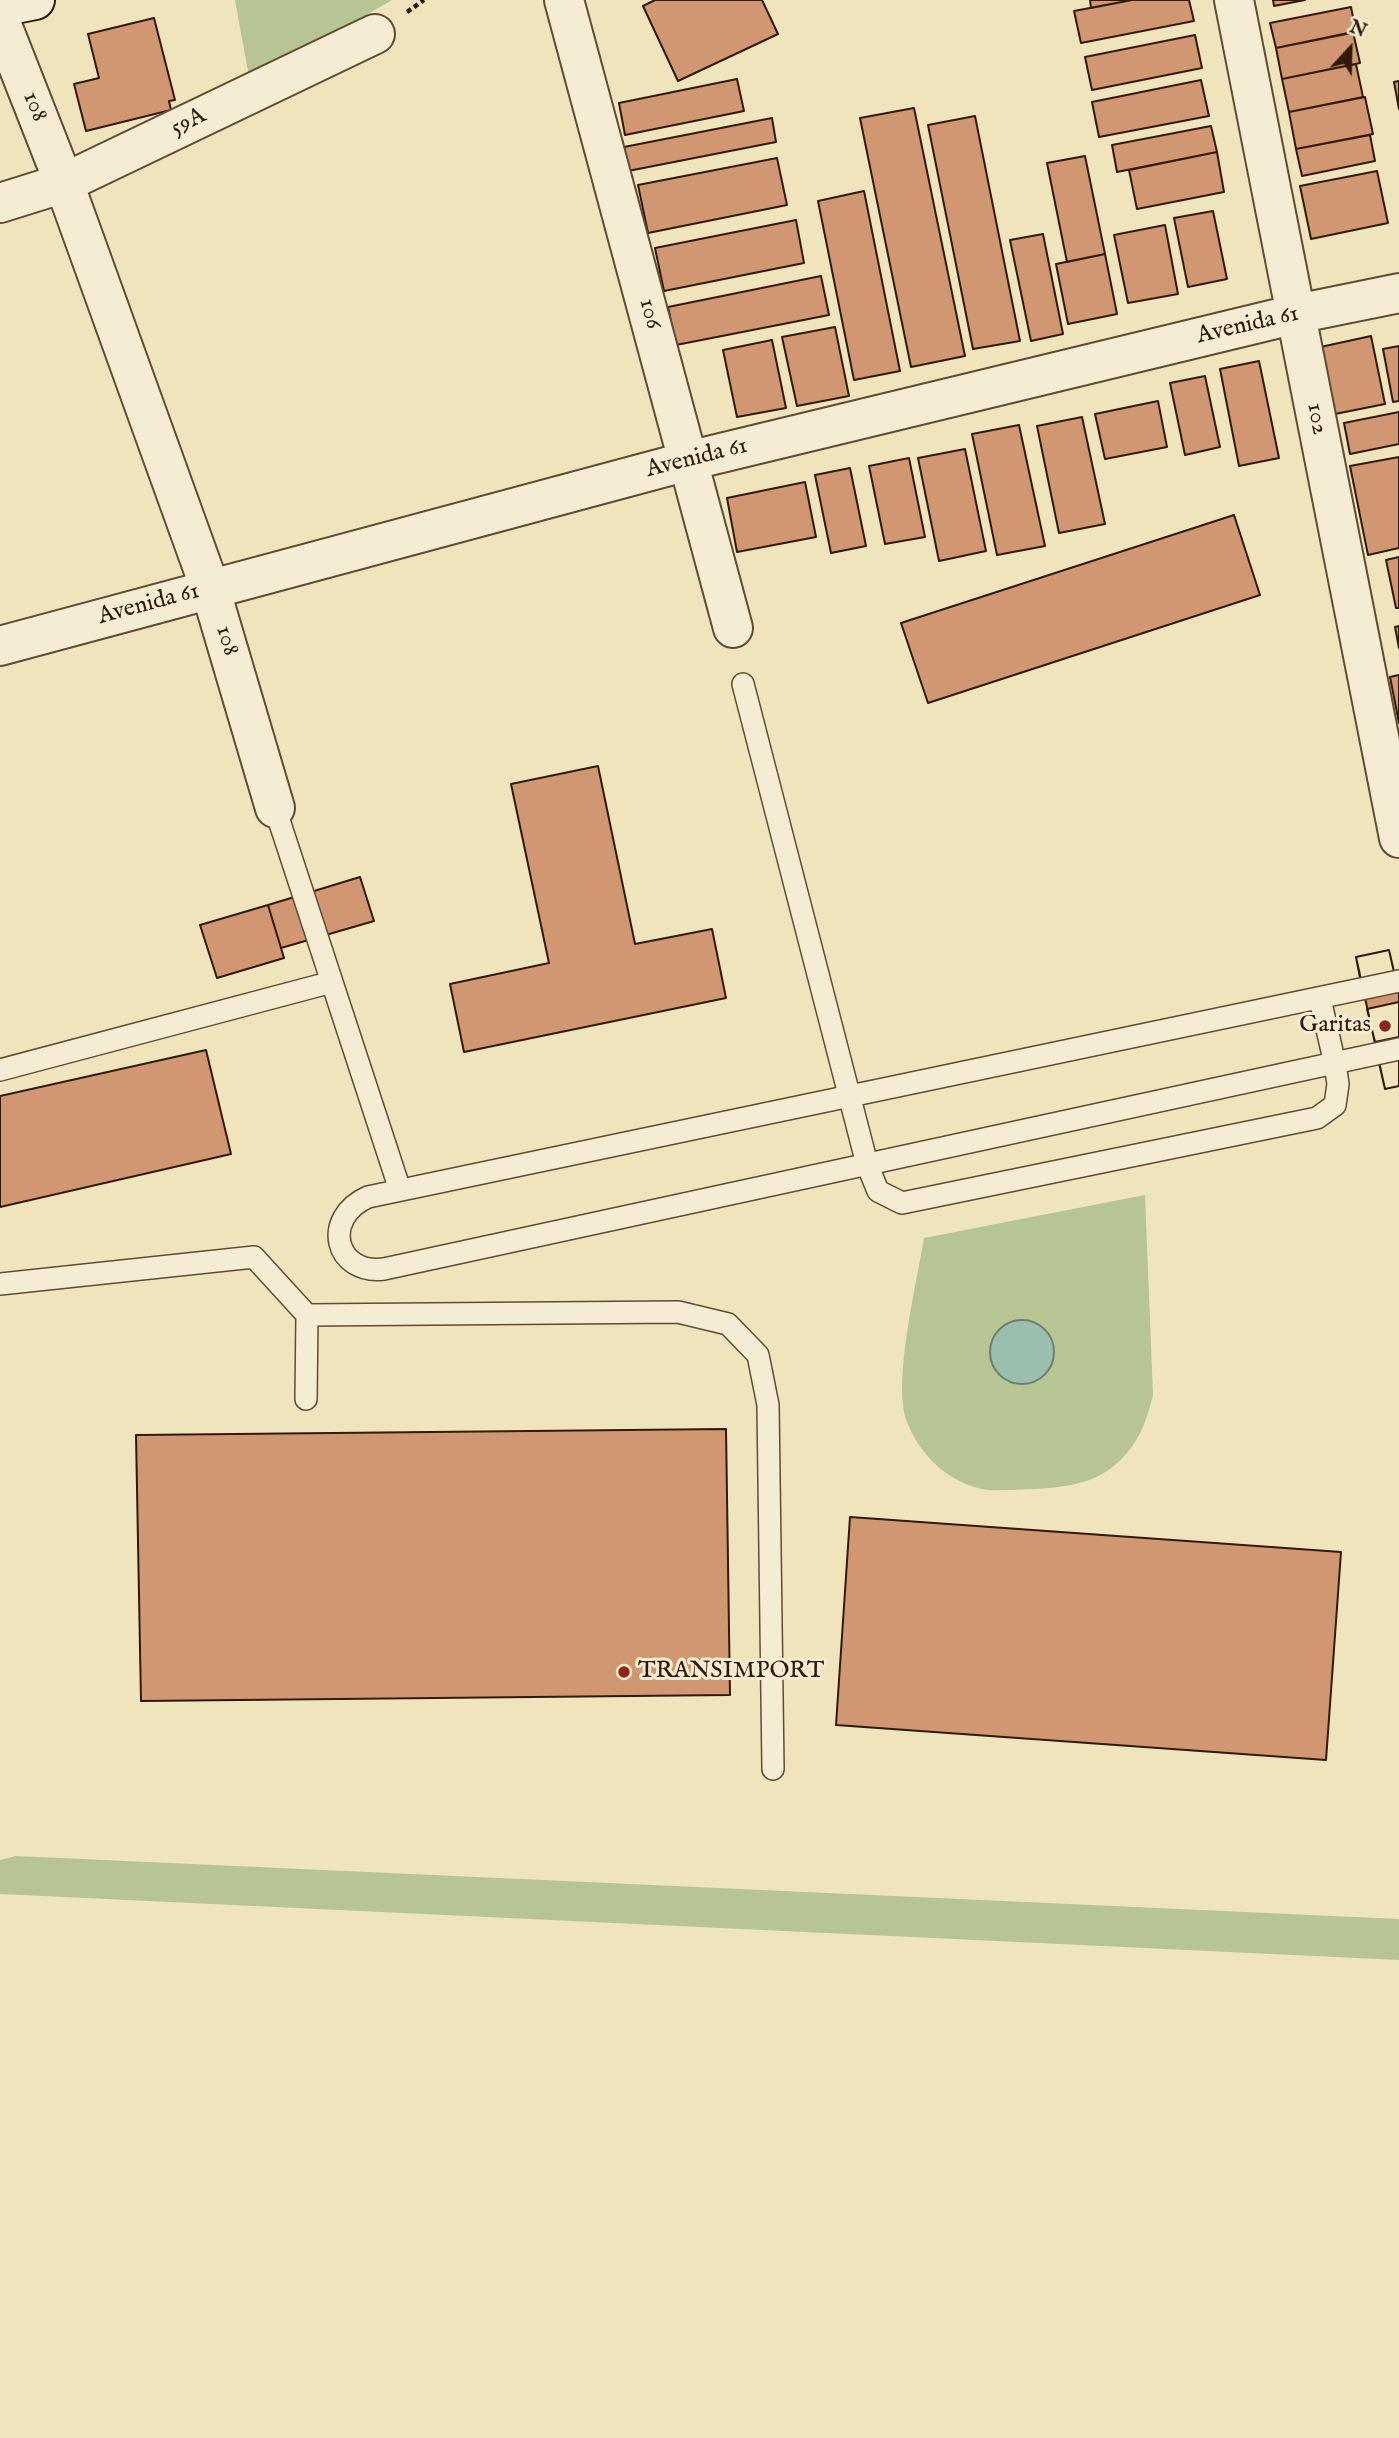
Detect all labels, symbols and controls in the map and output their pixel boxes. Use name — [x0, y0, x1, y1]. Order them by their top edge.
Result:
north arrow — [1315, 14, 1385, 84]
text: N — [1346, 15, 1370, 44]
street label: 108 — [15, 88, 53, 126]
street label: 59A — [167, 102, 211, 144]
street label: 106 — [631, 295, 667, 333]
street label: Avenida 61 — [1194, 300, 1302, 352]
street label: 102 — [1299, 401, 1333, 437]
street label: Avenida 61 — [643, 432, 751, 486]
street label: Avenida 61 — [95, 578, 203, 632]
street label: 108 — [208, 622, 244, 660]
place label: Garitas — [1299, 1012, 1371, 1040]
marker: Garitas — [1377, 1018, 1393, 1034]
place label: TRANSIMPORT — [638, 1658, 824, 1686]
marker: TRANSIMPORT — [616, 1664, 632, 1680]

